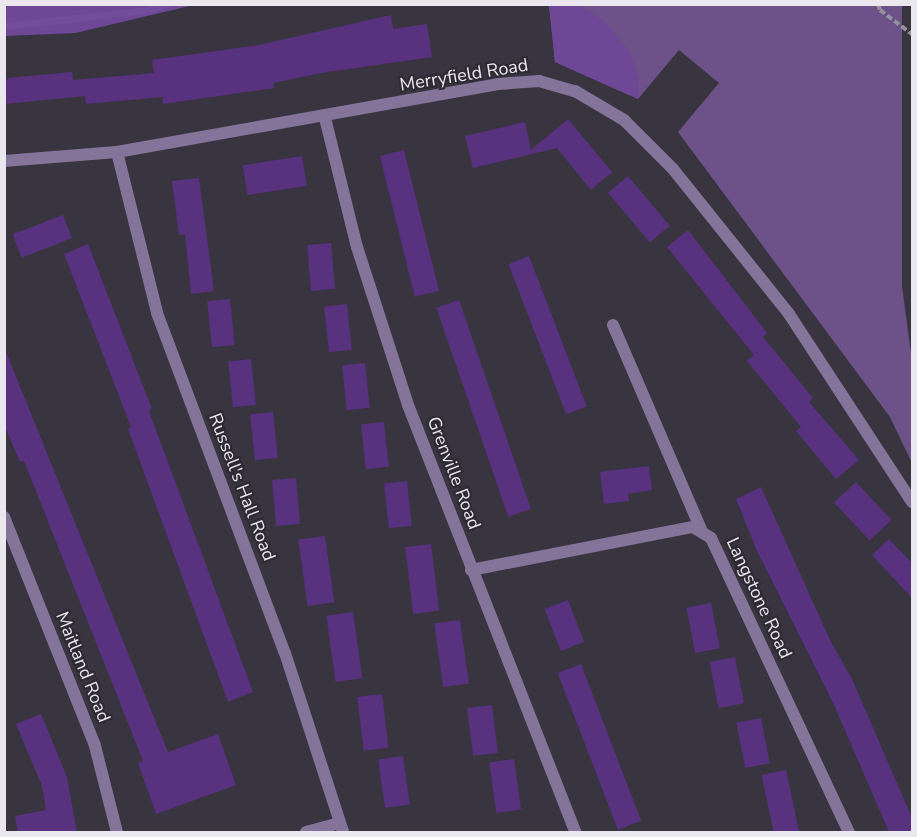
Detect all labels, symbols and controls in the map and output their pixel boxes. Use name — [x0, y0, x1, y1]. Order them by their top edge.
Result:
street label: Merryfield Road — [398, 54, 530, 96]
street label: Russell's Hall Road — [204, 410, 280, 564]
street label: Grenville Road — [423, 413, 485, 533]
street label: Langstone Road — [721, 534, 797, 662]
street label: Maitland Road — [51, 608, 115, 726]

